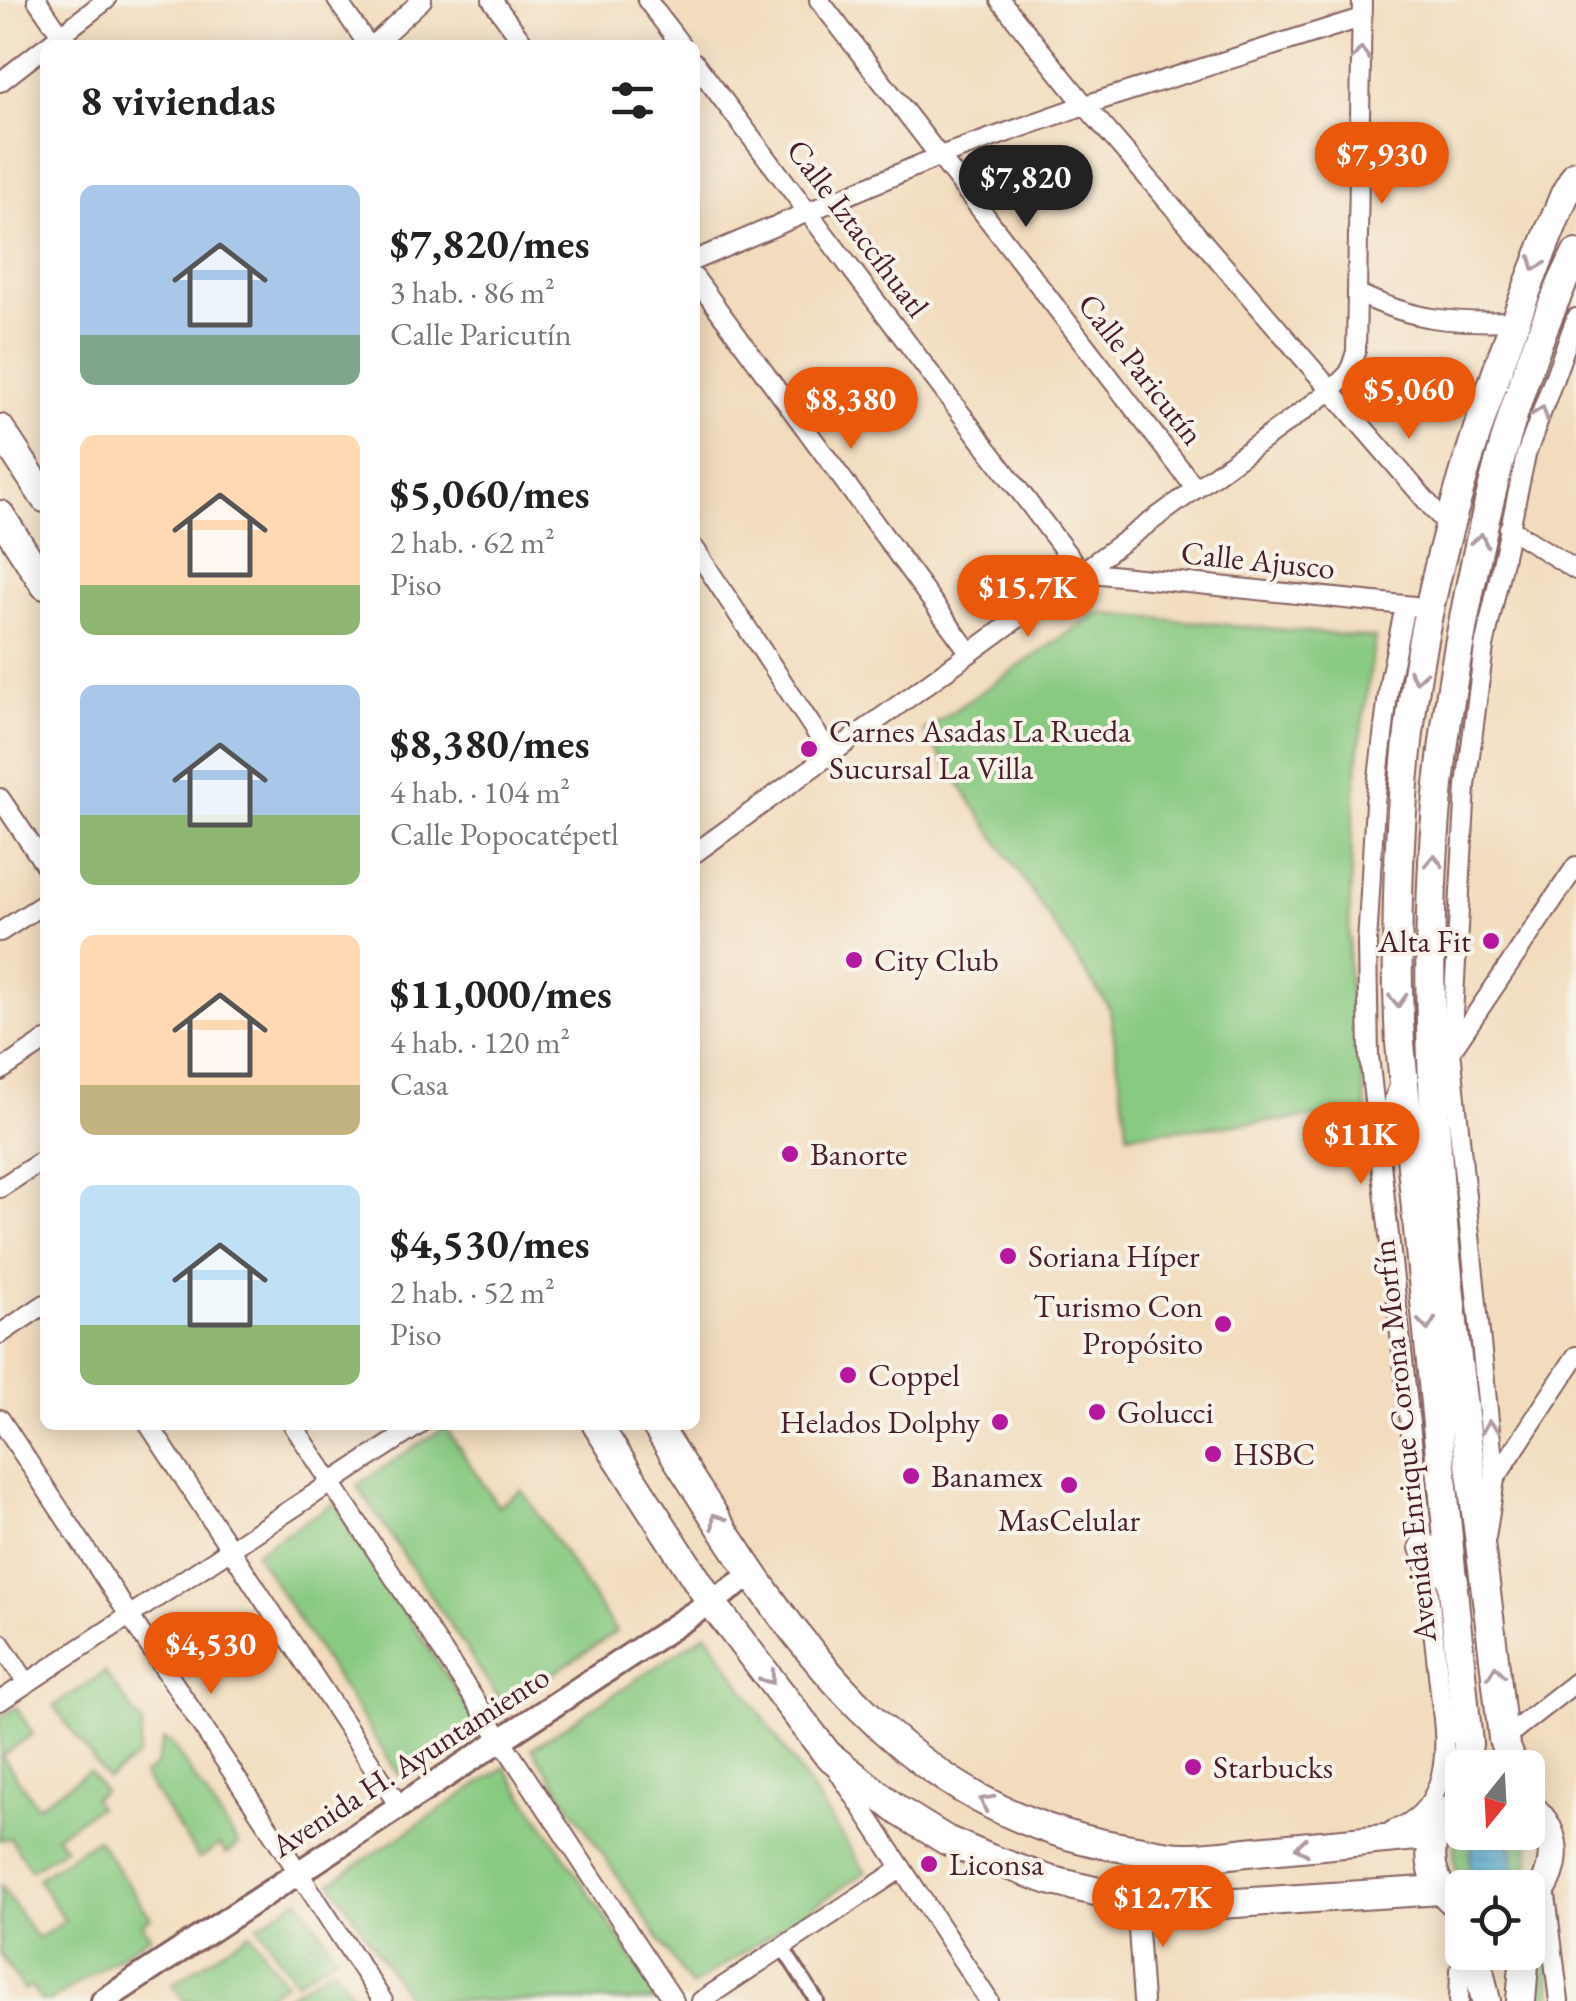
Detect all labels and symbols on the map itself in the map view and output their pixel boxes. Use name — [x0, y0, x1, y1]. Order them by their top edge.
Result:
one-way arrow — [1350, 45, 1372, 60]
pin: $7,930 — [1301, 122, 1463, 207]
street label: Calle Iztaccíhuatl — [777, 130, 939, 326]
pin: $7,820 — [945, 145, 1107, 230]
one-way arrow — [1528, 254, 1548, 272]
street label: Calle Paricutín — [1068, 284, 1214, 454]
pin: $5,060 — [1328, 357, 1490, 442]
pin: $8,380 — [770, 367, 932, 452]
one-way arrow — [1529, 405, 1549, 422]
street label: Calle Ajusco — [1179, 531, 1337, 589]
one-way arrow — [1468, 532, 1489, 549]
pin: $15.7K — [947, 555, 1109, 640]
one-way arrow — [1408, 668, 1429, 684]
place label: Carnes Asadas La Rueda Sucursal La Villa — [829, 710, 1131, 789]
marker: Carnes Asadas La Rueda Sucursal La Villa — [798, 738, 820, 760]
one-way arrow — [1423, 853, 1444, 868]
place label: Alta Fit — [1377, 920, 1471, 962]
marker: Alta Fit — [1480, 930, 1502, 952]
place label: City Club — [874, 939, 999, 981]
marker: City Club — [843, 949, 865, 971]
one-way arrow — [1387, 993, 1408, 1009]
pin: $11K — [1302, 1102, 1420, 1187]
place label: Banorte — [810, 1133, 908, 1175]
marker: Banorte — [779, 1143, 801, 1165]
place label: Soriana Híper — [1028, 1235, 1200, 1277]
street label: Avenida Enrique Corona Morfín — [1362, 1237, 1446, 1645]
marker: Soriana Híper — [997, 1245, 1019, 1267]
place label: Turismo Con Propósito — [1033, 1285, 1203, 1364]
marker: Turismo Con Propósito — [1212, 1313, 1234, 1335]
one-way arrow — [1415, 1316, 1437, 1332]
place label: Coppel — [868, 1354, 960, 1396]
marker: Coppel — [837, 1364, 859, 1386]
place label: Golucci — [1117, 1391, 1214, 1433]
place label: Helados Dolphy — [780, 1401, 981, 1443]
marker: Golucci — [1086, 1401, 1108, 1423]
marker: Helados Dolphy — [989, 1411, 1011, 1433]
one-way arrow — [1480, 1419, 1501, 1435]
place label: HSBC — [1233, 1433, 1315, 1475]
marker: HSBC — [1202, 1443, 1224, 1465]
place label: Banamex — [931, 1455, 1043, 1497]
marker: Banamex — [900, 1465, 922, 1487]
marker: MasCelular — [1058, 1474, 1080, 1496]
place label: MasCelular — [998, 1499, 1140, 1541]
one-way arrow — [710, 1513, 729, 1531]
pin: $4,530 — [130, 1612, 292, 1697]
street label: Avenida H. Ayuntamiento — [262, 1655, 557, 1867]
one-way arrow — [1486, 1664, 1507, 1680]
one-way arrow — [758, 1667, 775, 1685]
place label: Starbucks — [1213, 1746, 1333, 1788]
north arrow — [1445, 1750, 1545, 1850]
marker: Starbucks — [1182, 1756, 1204, 1778]
one-way arrow — [979, 1795, 997, 1814]
one-way arrow — [1293, 1835, 1309, 1857]
place label: Liconsa — [949, 1843, 1044, 1885]
marker: Liconsa — [918, 1853, 940, 1875]
pin: $12.7K — [1082, 1865, 1244, 1950]

